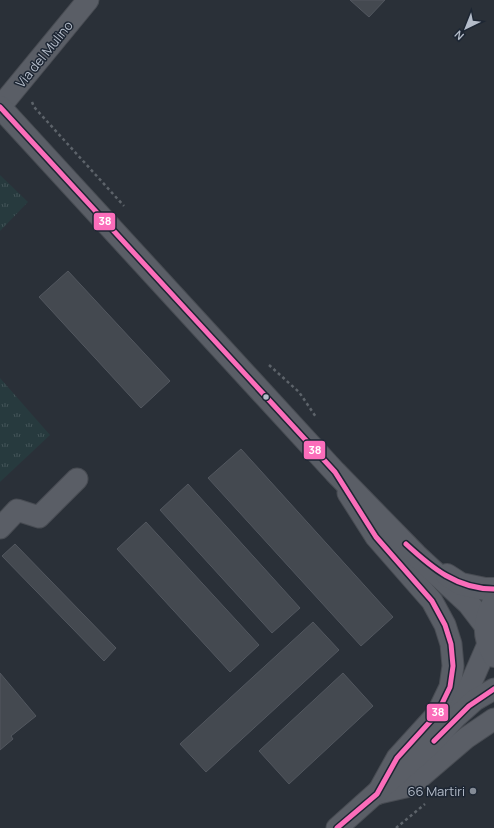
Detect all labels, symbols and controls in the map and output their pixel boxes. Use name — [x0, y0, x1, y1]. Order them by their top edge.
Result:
north arrow — [446, 8, 486, 48]
street label: Via del Mulino — [11, 16, 77, 91]
text: N — [451, 27, 467, 44]
line badge: 38 — [93, 212, 116, 231]
text: 38 — [98, 213, 112, 228]
unlabelled marker — [261, 392, 271, 402]
line badge: 38 — [303, 440, 326, 460]
text: 38 — [308, 442, 322, 457]
line badge: 38 — [426, 703, 449, 722]
text: 38 — [431, 704, 445, 719]
place label: 66 Martiri — [407, 782, 465, 800]
marker: 66 Martiri — [468, 786, 478, 796]

